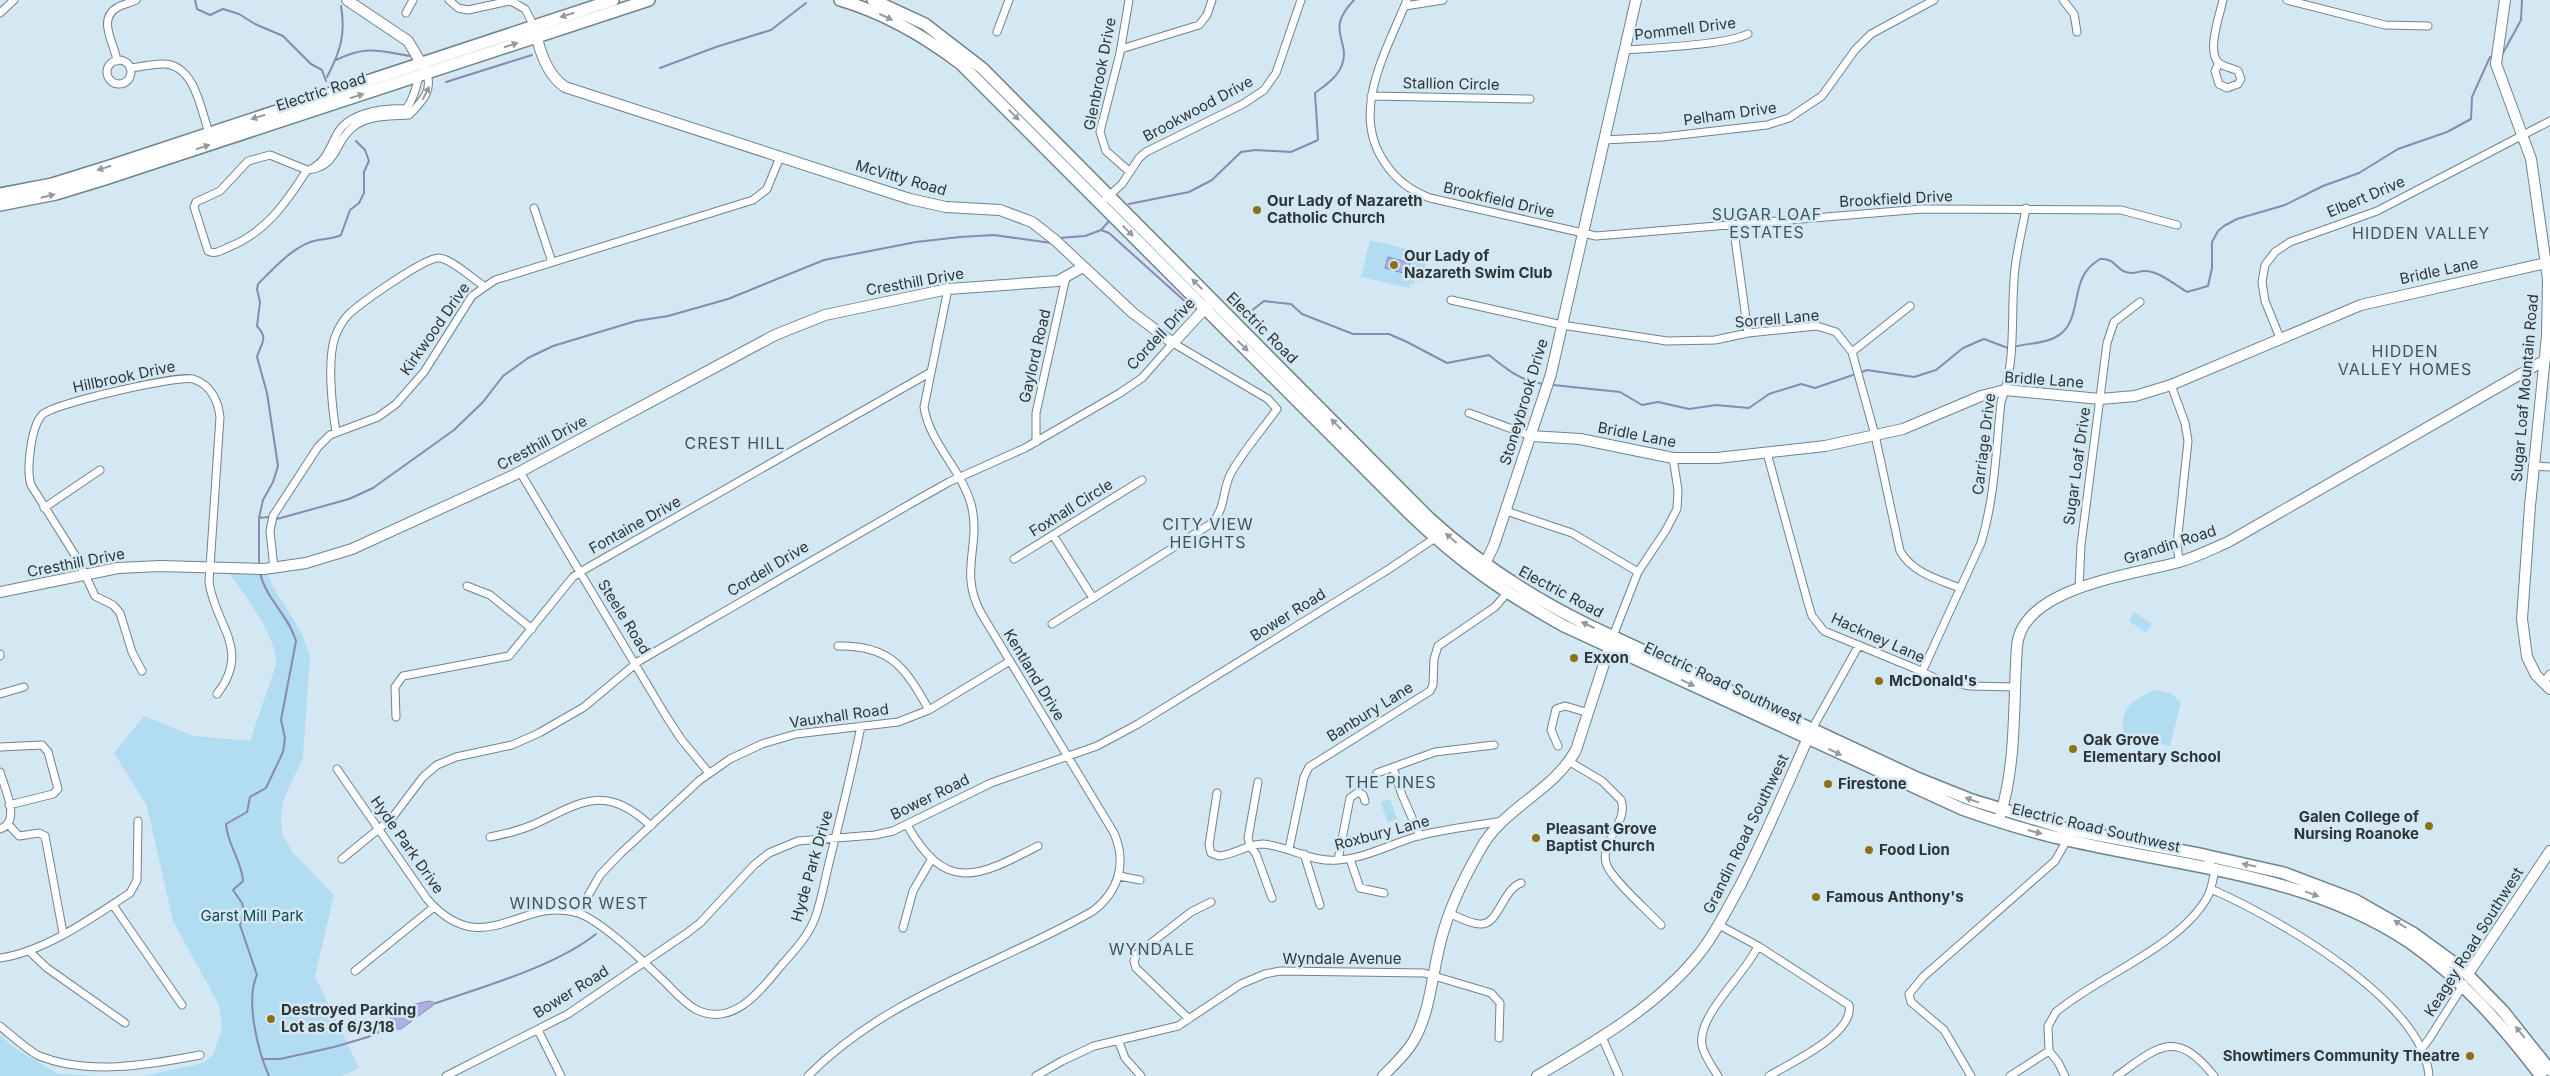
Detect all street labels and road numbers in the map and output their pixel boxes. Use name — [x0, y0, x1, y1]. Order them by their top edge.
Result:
street label: Pommell Drive — [1633, 13, 1737, 44]
street label: Glenbrook Drive — [1079, 16, 1120, 132]
street label: Electric Road — [274, 68, 368, 115]
street label: Brookwood Drive — [1139, 72, 1256, 146]
street label: Stallion Circle — [1402, 73, 1500, 94]
street label: Pelham Drive — [1682, 98, 1778, 129]
street label: McVitty Road — [853, 155, 949, 200]
street label: Elbert Drive — [2324, 172, 2408, 221]
street label: Brookfield Drive — [1442, 177, 1557, 222]
street label: Brookfield Drive — [1839, 186, 1953, 211]
street label: Bridle Lane — [2398, 253, 2480, 288]
street label: Cresthill Drive — [864, 264, 965, 299]
street label: Kirkwood Drive — [396, 279, 474, 379]
street label: Electric Road — [1223, 288, 1302, 367]
street label: Sugar Loaf Mountain Road — [2507, 293, 2542, 483]
street label: Cordell Drive — [1122, 294, 1199, 374]
street label: Sorrell Lane — [1734, 305, 1820, 332]
street label: Gaylord Road — [1015, 307, 1055, 405]
street label: Stoneybrook Drive — [1495, 336, 1552, 467]
street label: Hillbrook Drive — [71, 356, 177, 397]
street label: Bridle Lane — [2004, 367, 2084, 392]
street label: Carriage Drive — [1968, 392, 1999, 496]
street label: Sugar Loaf Drive — [2059, 406, 2094, 526]
street label: Cresthill Drive — [494, 411, 590, 474]
street label: Bridle Lane — [1596, 418, 1678, 451]
street label: Foxhall Circle — [1025, 474, 1116, 541]
street label: Fontaine Drive — [585, 491, 684, 558]
street label: Grandin Road — [2121, 521, 2219, 568]
street label: Cordell Drive — [723, 537, 812, 600]
street label: Cresthill Drive — [25, 544, 126, 581]
street label: Electric Road — [1516, 561, 1607, 622]
street label: Steele Road — [594, 576, 655, 658]
street label: Bower Road — [1247, 584, 1329, 645]
street label: Hackney Lane — [1828, 608, 1928, 667]
street label: Kentland Drive — [1000, 625, 1069, 724]
street label: Electric Road Southwest — [1641, 638, 1805, 728]
street label: Banbury Lane — [1323, 677, 1416, 746]
street label: Vauxhall Road — [788, 699, 890, 732]
street label: Grandin Road Southwest — [1699, 751, 1793, 917]
street label: Bower Road — [887, 769, 972, 824]
street label: Hyde Park Drive — [367, 792, 448, 897]
street label: Electric Road Southwest — [2010, 799, 2182, 856]
street label: Hyde Park Drive — [787, 808, 837, 924]
street label: Roxbury Lane — [1332, 811, 1431, 854]
street label: Keagey Road Southwest — [2420, 864, 2527, 1020]
street label: Wyndale Avenue — [1283, 949, 1401, 968]
street label: Bower Road — [530, 961, 612, 1022]

